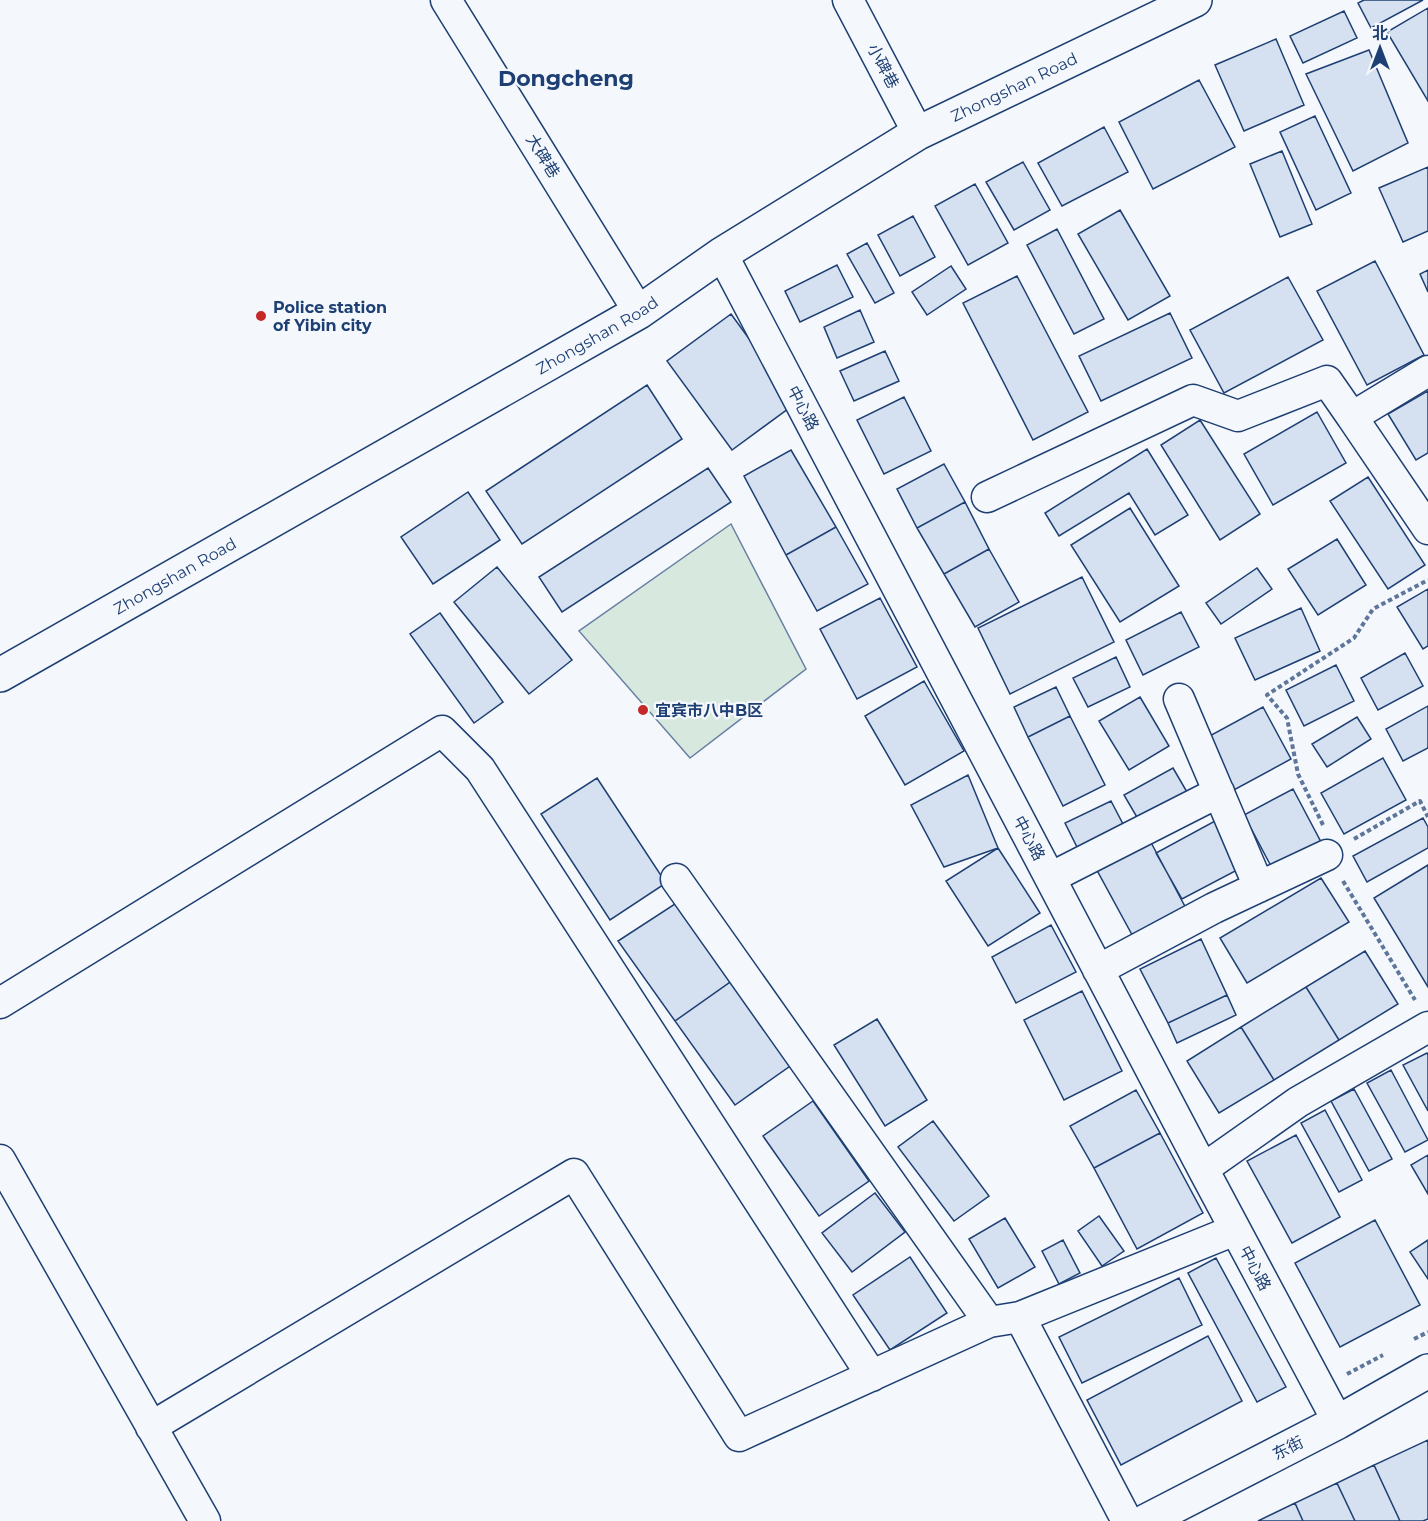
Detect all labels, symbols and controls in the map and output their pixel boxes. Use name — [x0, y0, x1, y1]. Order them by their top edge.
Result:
north arrow — [1350, 18, 1410, 78]
text: 北 — [1372, 24, 1388, 43]
street label: 小碑巷 — [863, 40, 903, 92]
street label: Zhongshan Road — [948, 48, 1080, 125]
district label: Dongcheng — [498, 65, 634, 92]
street label: 大碑巷 — [522, 131, 564, 181]
street label: Zhongshan Road — [533, 292, 662, 378]
place label: Police station of Yibin city — [273, 298, 387, 335]
marker: Police station of Yibin city — [254, 309, 268, 323]
street label: 中心路 — [783, 382, 823, 434]
street label: Zhongshan Road — [110, 533, 239, 618]
place label: 宜宾市八中B区 — [655, 701, 763, 720]
marker: 宜宾市八中B区 — [636, 703, 650, 717]
street label: 中心路 — [1009, 812, 1049, 864]
street label: 中心路 — [1235, 1242, 1275, 1294]
street label: 东街 — [1269, 1432, 1307, 1464]

